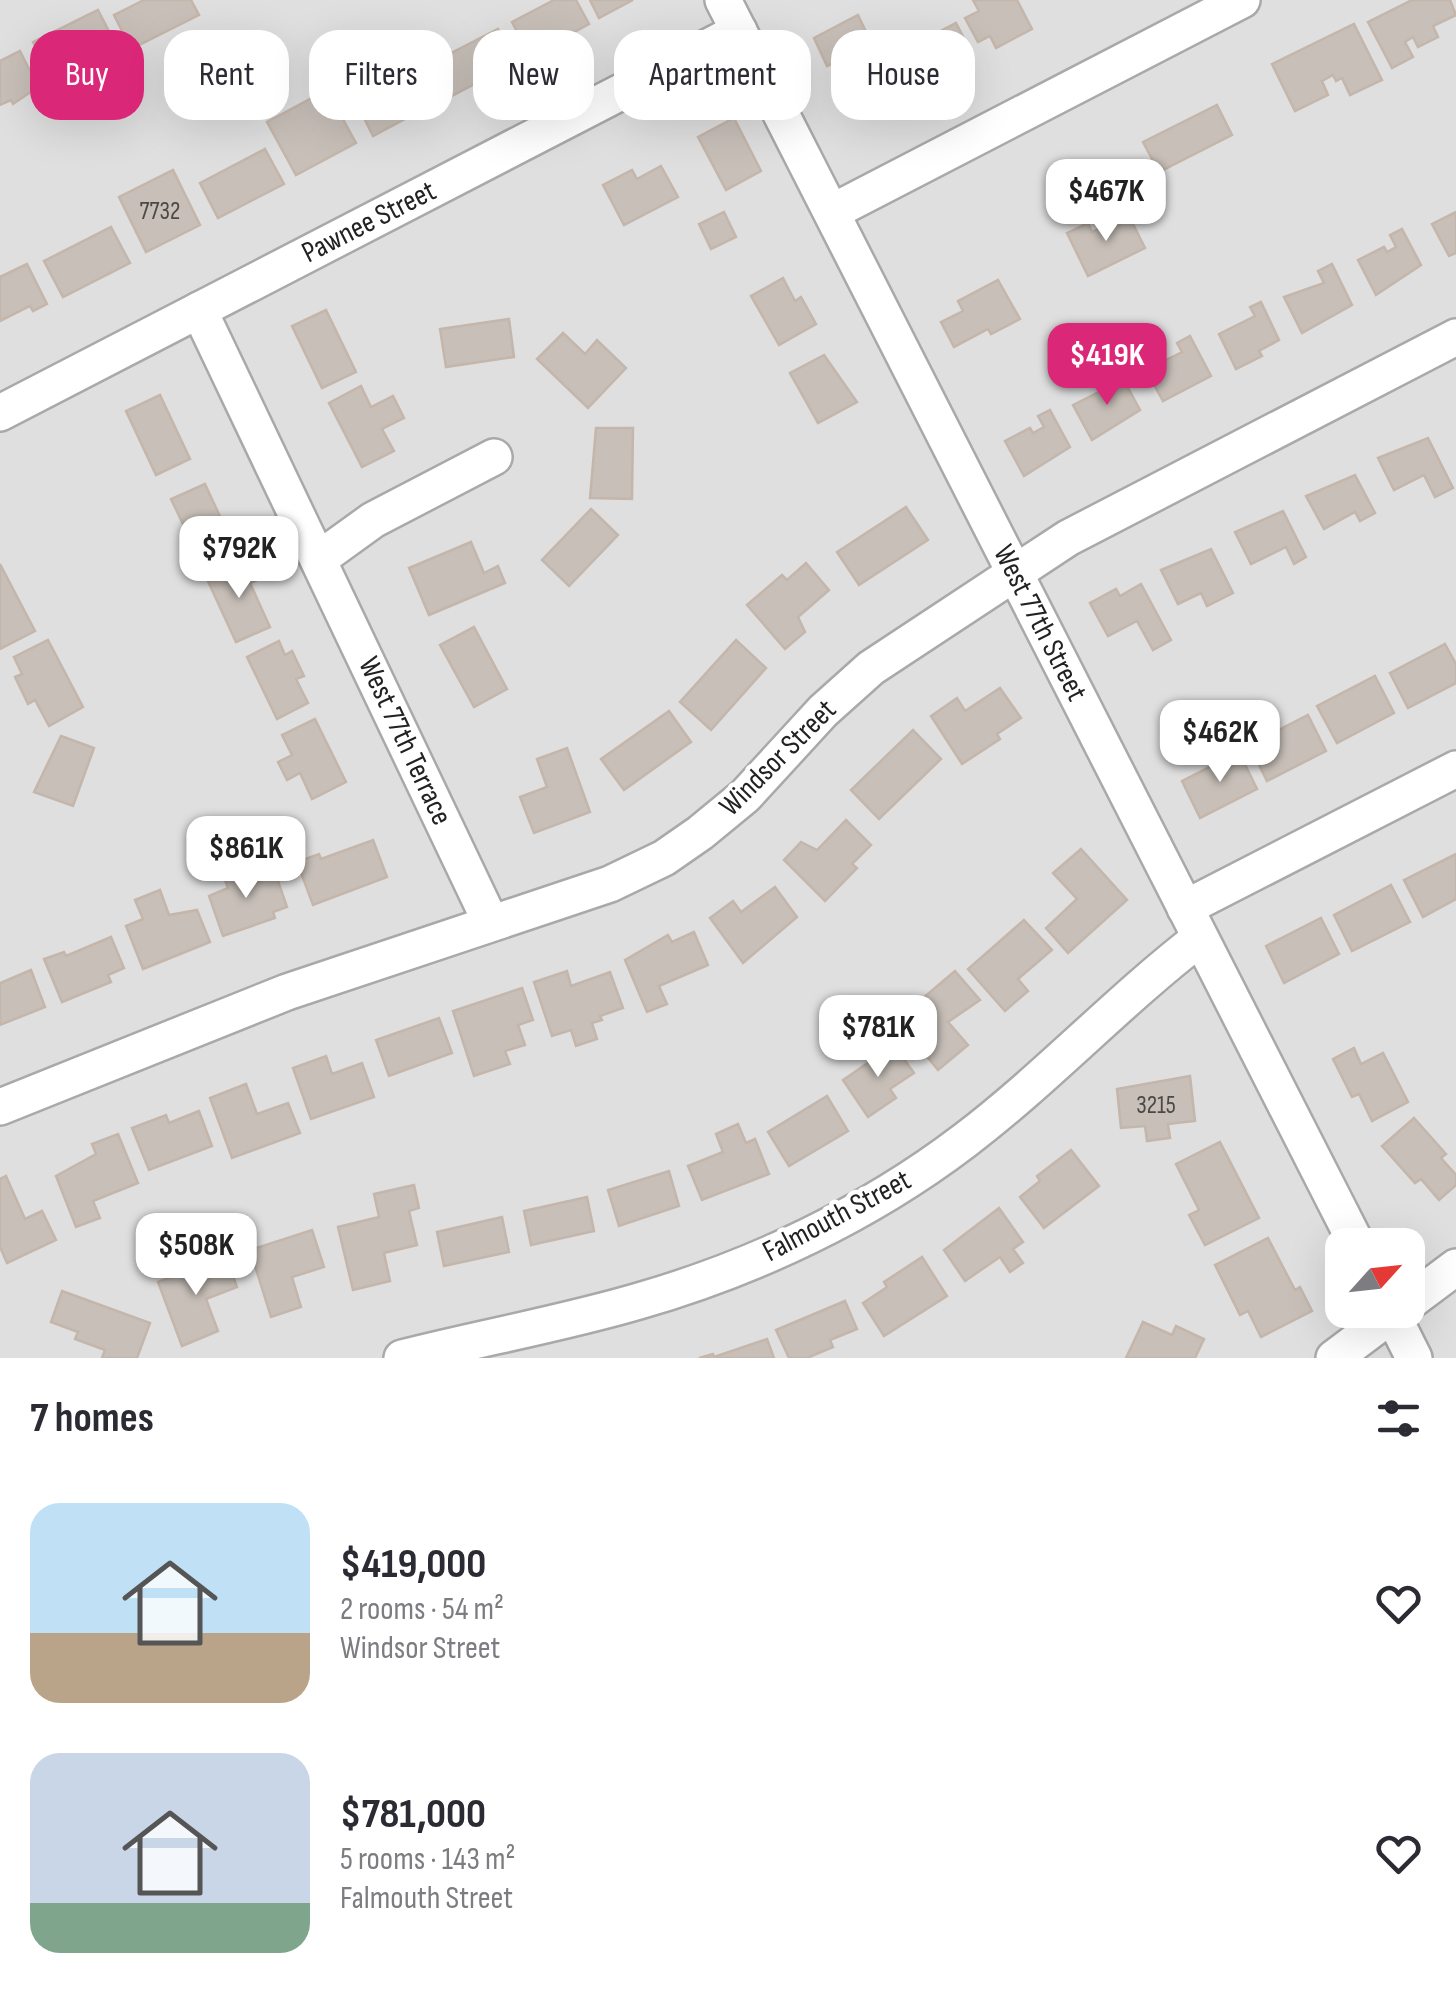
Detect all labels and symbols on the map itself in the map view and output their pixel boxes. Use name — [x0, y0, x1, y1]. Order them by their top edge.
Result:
pin: $467K — [1036, 159, 1176, 244]
street label: Pawnee Street — [296, 173, 442, 271]
house number: 7732 — [140, 196, 180, 227]
pin: $419K — [1037, 323, 1177, 408]
pin: $792K — [169, 516, 309, 601]
street label: West 77th Street — [985, 539, 1095, 707]
street label: West 77th Terrace — [350, 651, 460, 831]
street label: Windsor Street — [712, 692, 844, 824]
pin: $462K — [1150, 700, 1290, 785]
pin: $861K — [176, 816, 316, 901]
pin: $781K — [808, 995, 948, 1080]
house number: 3215 — [1136, 1090, 1176, 1121]
street label: Falmouth Street — [757, 1162, 917, 1270]
pin: $508K — [126, 1213, 266, 1298]
north arrow — [1325, 1228, 1425, 1328]

